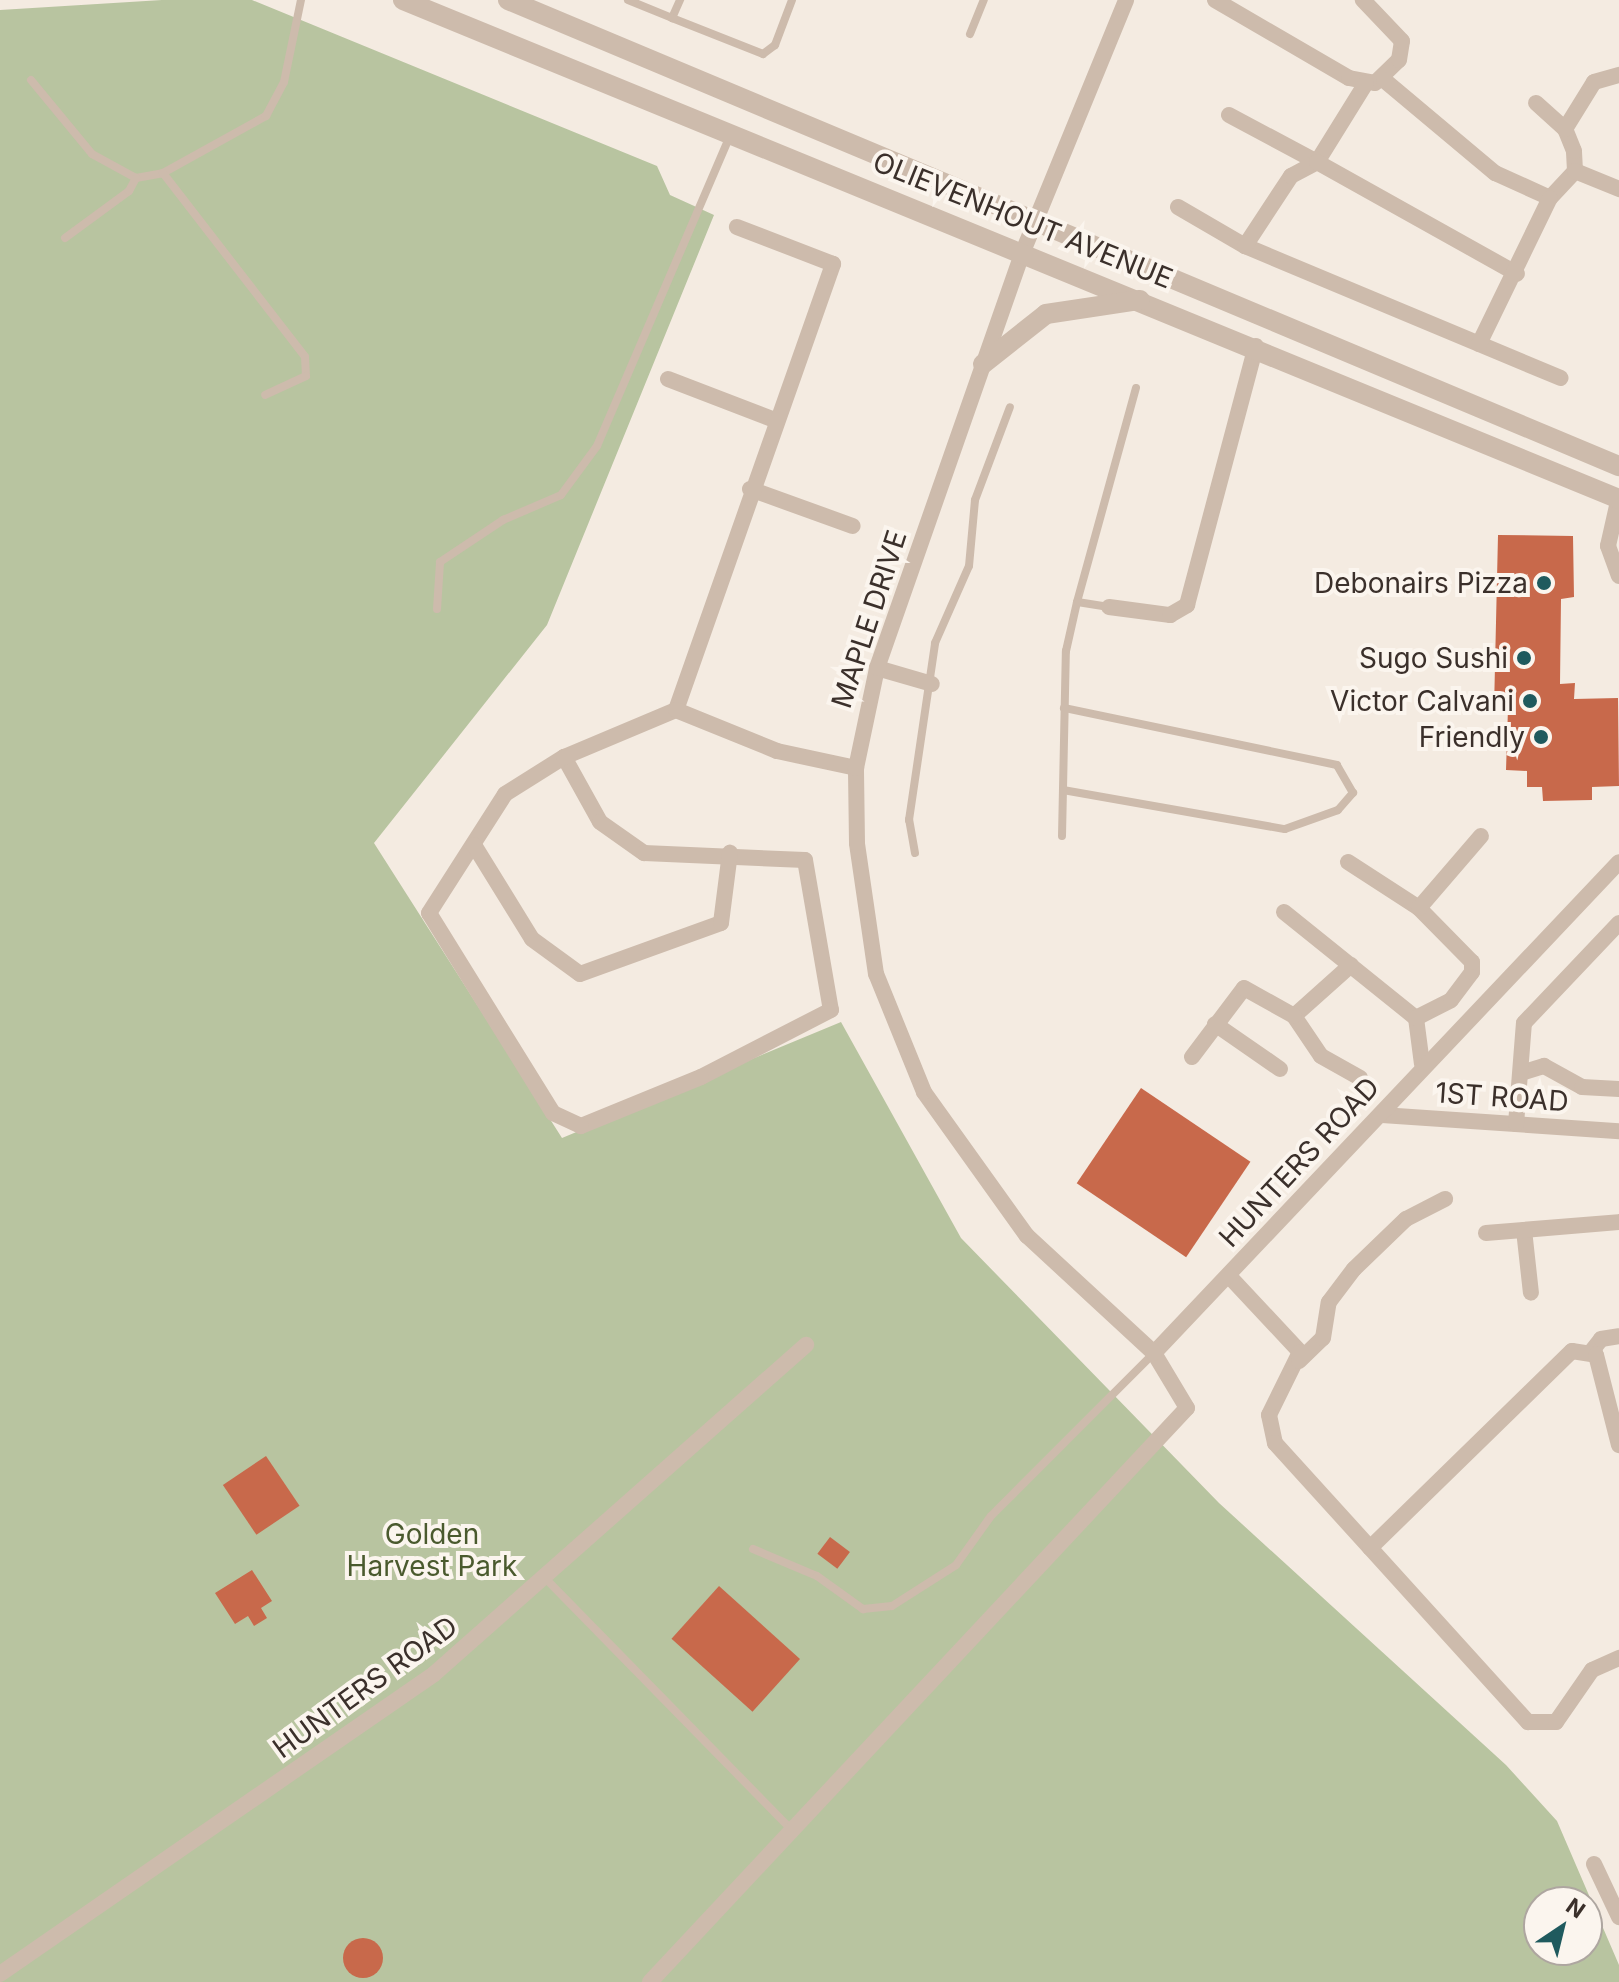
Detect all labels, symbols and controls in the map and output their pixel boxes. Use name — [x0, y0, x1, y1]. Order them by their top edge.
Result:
street label: OLIEVENHOUT AVENUE — [868, 144, 1178, 296]
street label: MAPLE DRIVE — [824, 526, 914, 712]
place label: Debonairs Pizza — [1314, 566, 1528, 600]
marker: Debonairs Pizza — [1535, 574, 1553, 592]
place label: Sugo Sushi — [1359, 641, 1508, 675]
marker: Sugo Sushi — [1515, 649, 1533, 667]
place label: Victor Calvani — [1330, 684, 1514, 718]
marker: Victor Calvani — [1521, 692, 1539, 710]
place label: Friendly — [1419, 720, 1525, 754]
marker: Friendly — [1532, 728, 1550, 746]
street label: HUNTERS ROAD — [1212, 1070, 1386, 1254]
street label: 1ST ROAD — [1434, 1076, 1570, 1118]
park label: Golden Harvest Park — [347, 1517, 517, 1583]
street label: HUNTERS ROAD — [266, 1609, 464, 1765]
north arrow — [1523, 1886, 1603, 1966]
text: N — [1561, 1893, 1590, 1923]

